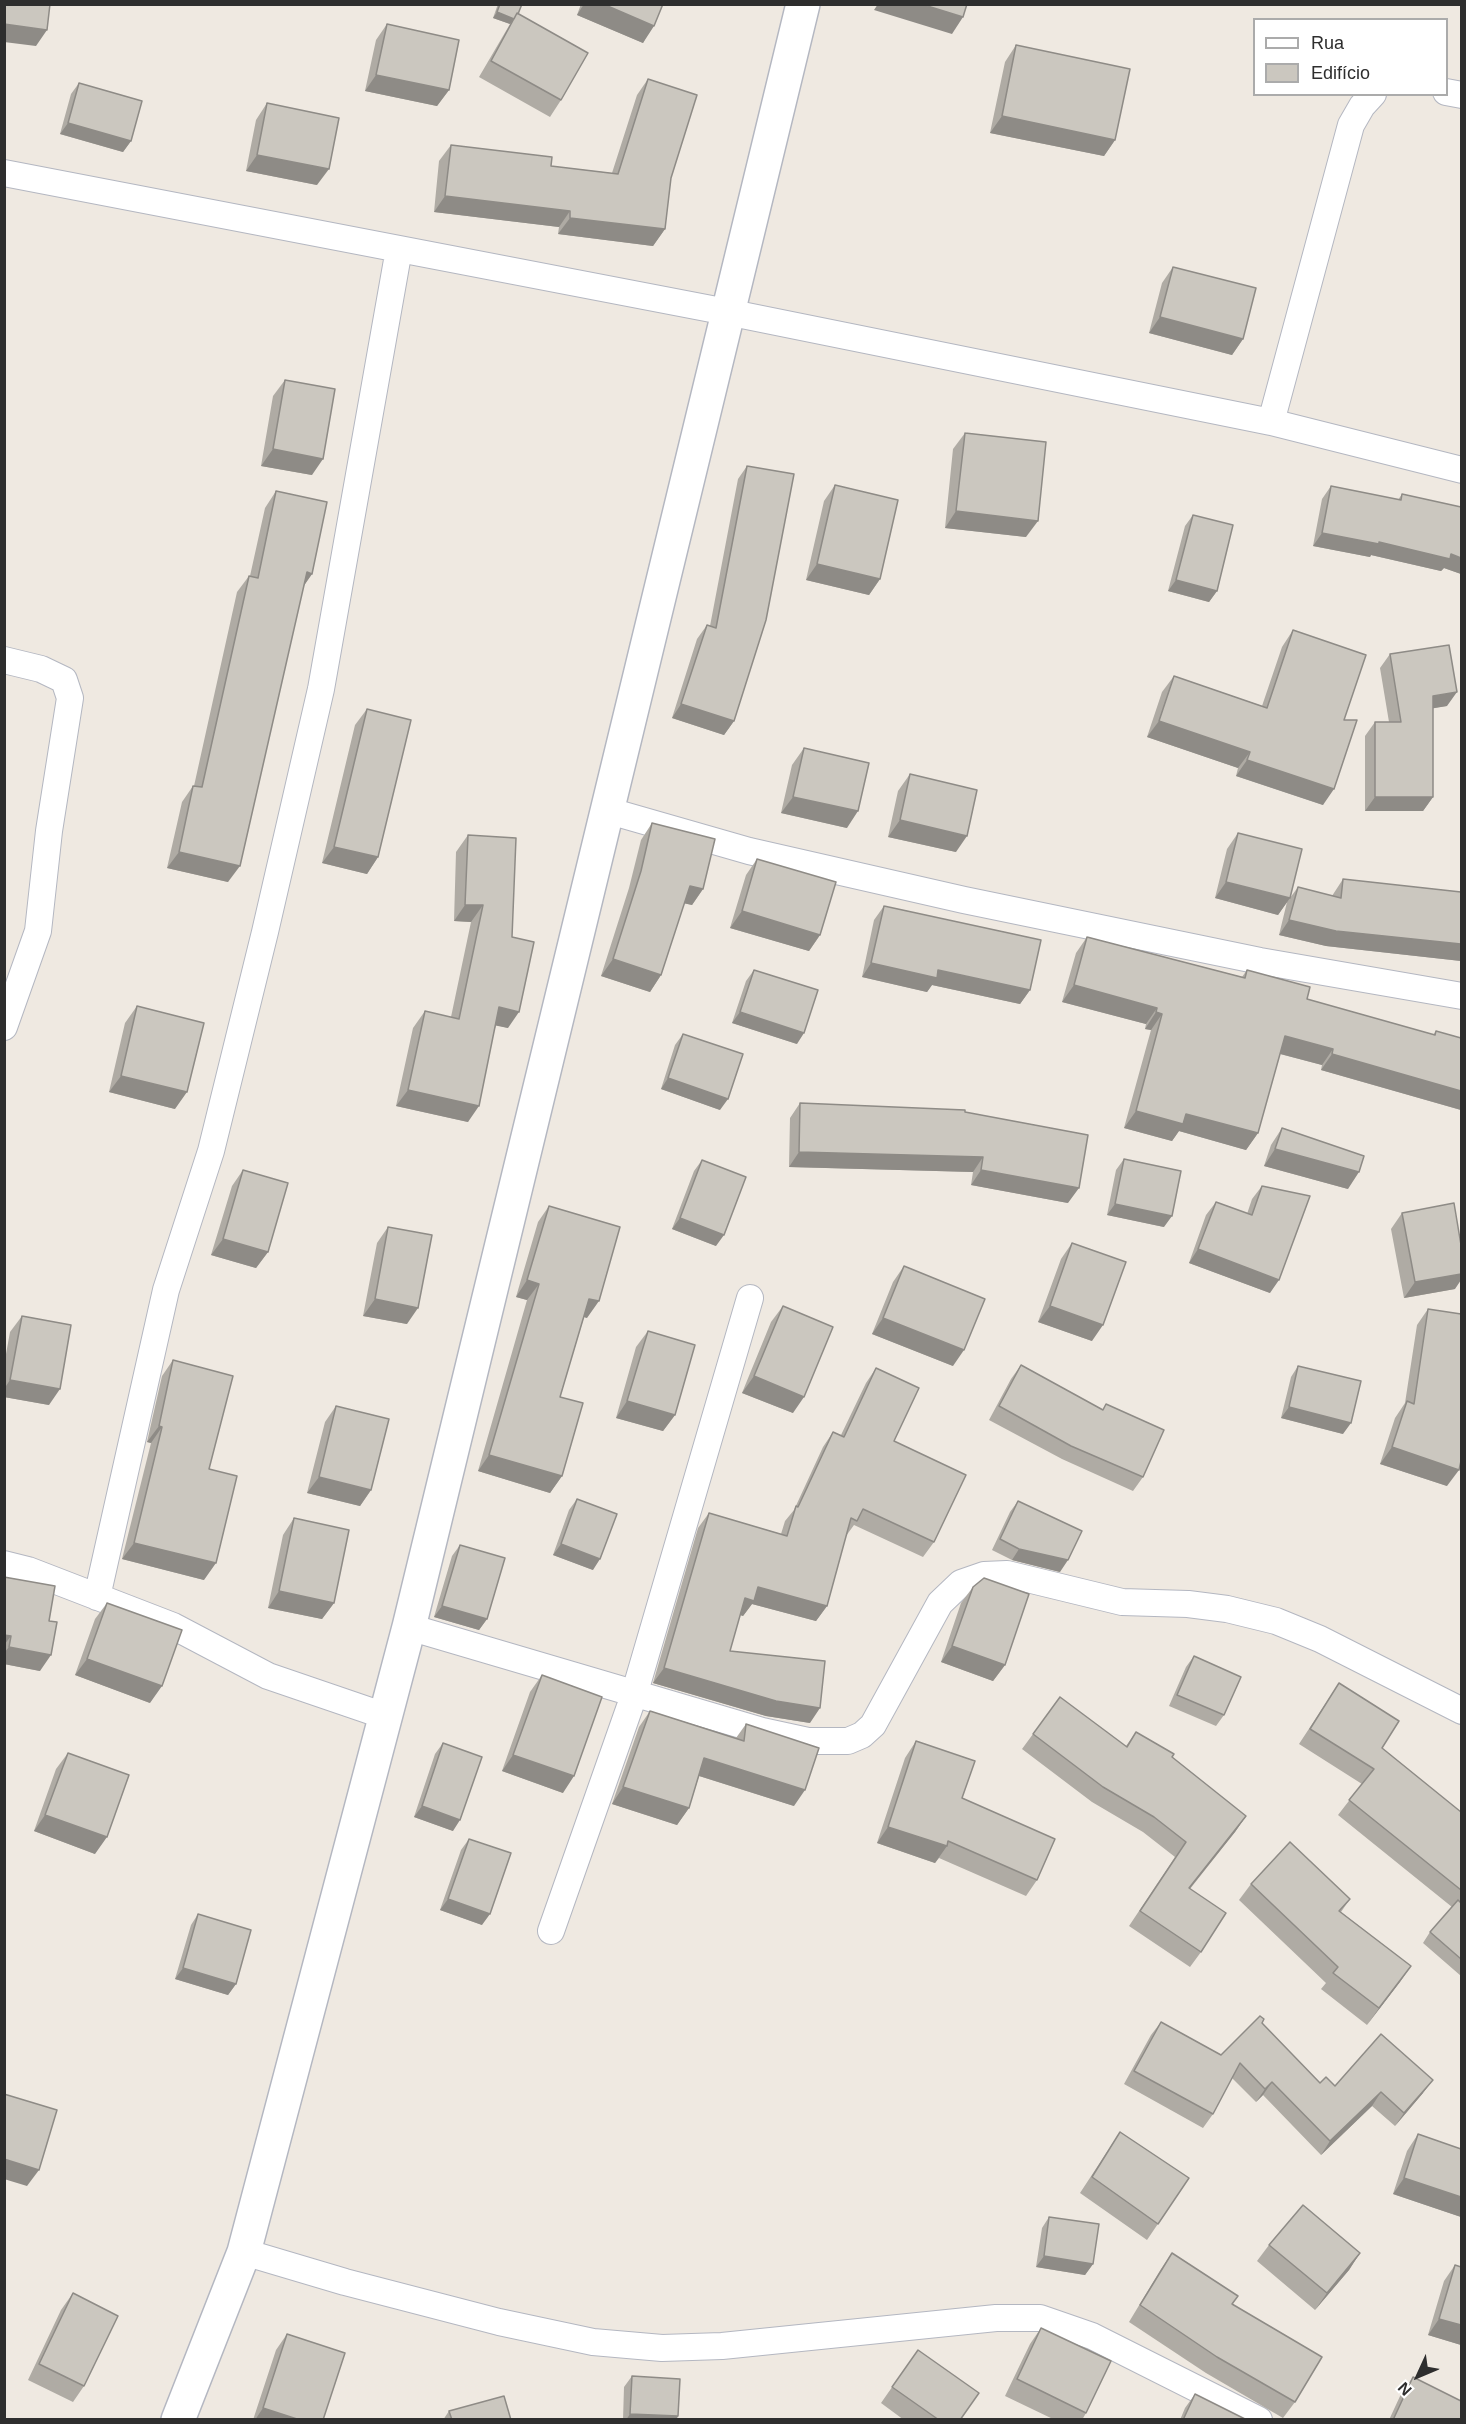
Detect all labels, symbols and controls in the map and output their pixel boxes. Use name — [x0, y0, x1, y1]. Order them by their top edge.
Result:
legend — [1253, 18, 1448, 96]
text: Rua — [1311, 33, 1344, 53]
text: Edifício — [1311, 63, 1370, 83]
north arrow — [1388, 2346, 1448, 2406]
text: N — [1395, 2379, 1415, 2399]

